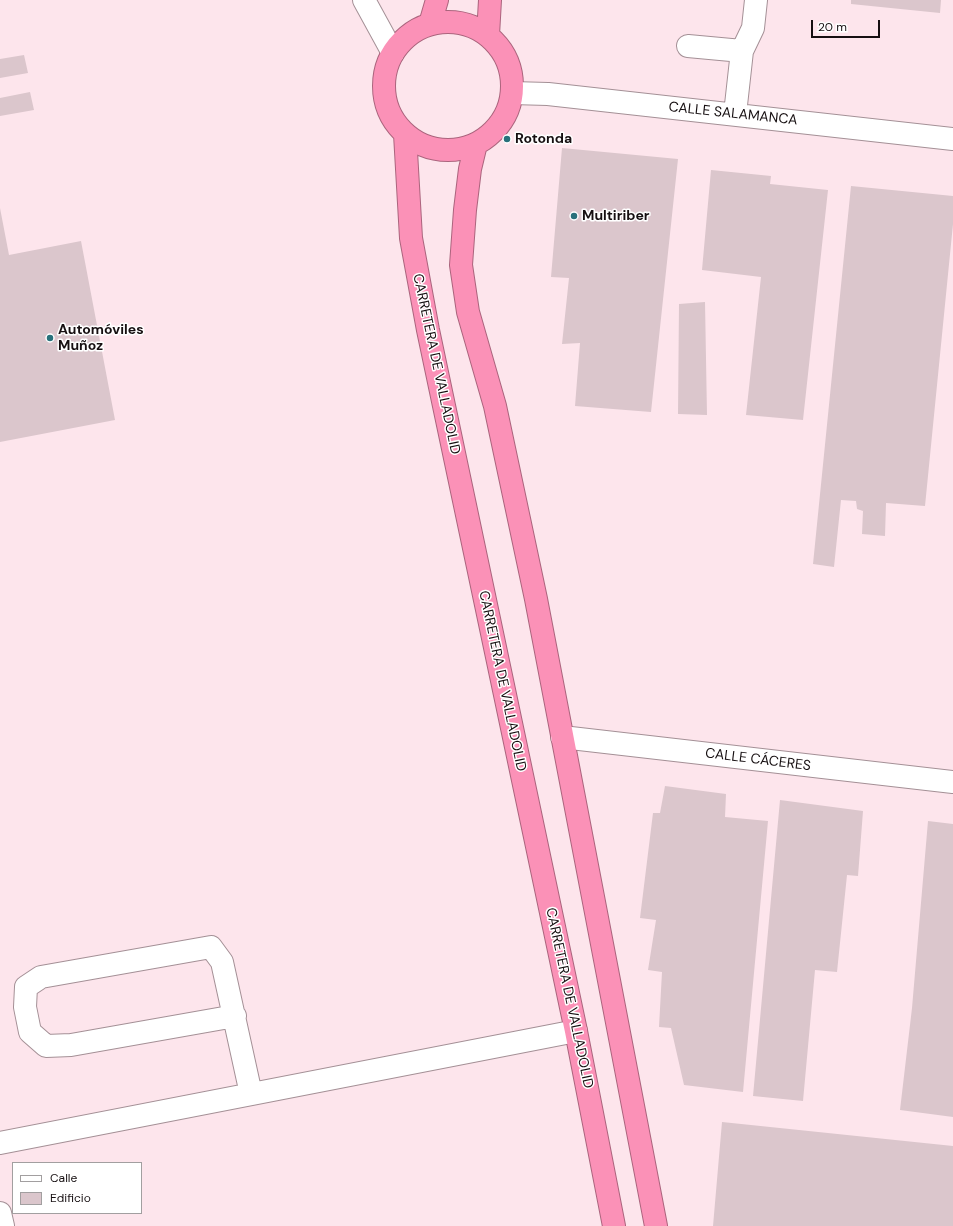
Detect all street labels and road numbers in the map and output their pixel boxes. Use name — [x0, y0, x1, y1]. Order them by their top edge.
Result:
street label: CALLE SALAMANCA — [668, 99, 798, 129]
street label: CARRETERA DE VALLADOLID — [409, 272, 463, 456]
street label: CARRETERA DE VALLADOLID — [475, 589, 529, 773]
street label: CALLE CÁCERES — [704, 745, 812, 775]
street label: CARRETERA DE VALLADOLID — [542, 906, 596, 1090]

